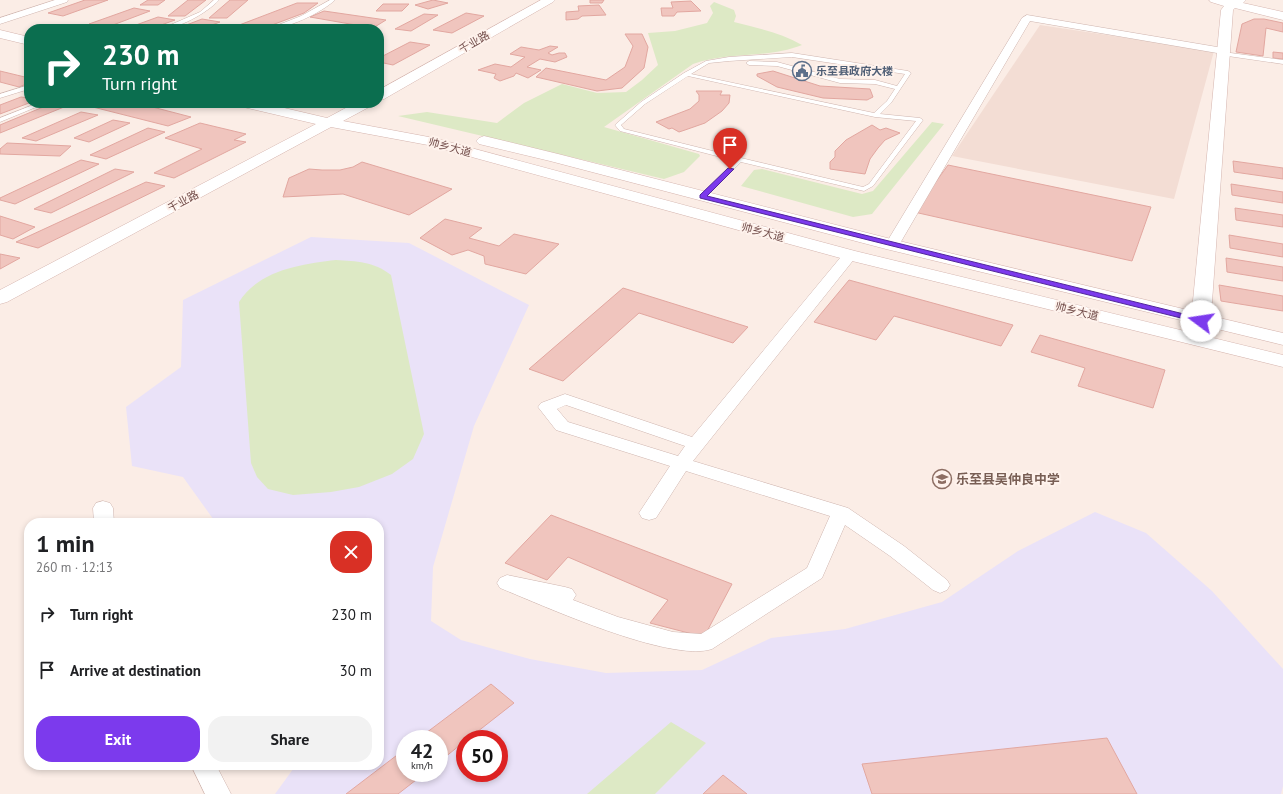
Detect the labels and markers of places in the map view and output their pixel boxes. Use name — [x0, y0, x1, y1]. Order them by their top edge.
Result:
public building icon: 乐至县政府大楼 — [791, 60, 813, 82]
place label: 乐至县政府大楼 — [816, 64, 893, 78]
pin — [713, 128, 747, 169]
school or university icon: 乐至县吴仲良中学 — [931, 468, 953, 490]
place label: 乐至县吴仲良中学 — [956, 471, 1060, 488]

